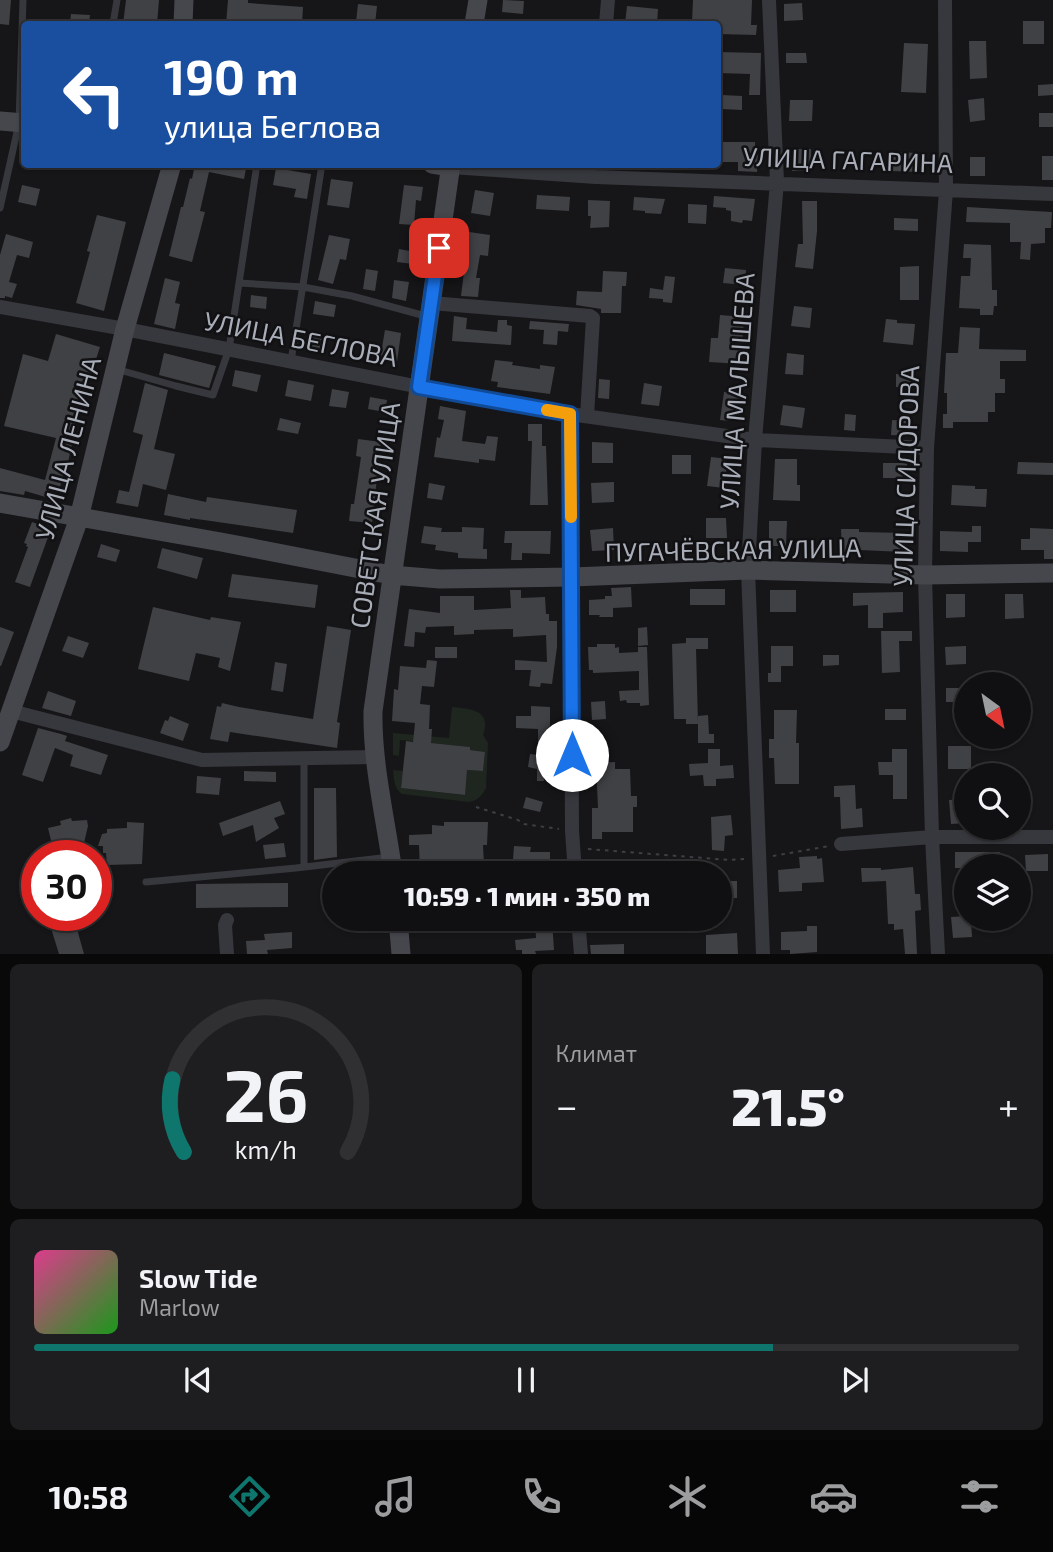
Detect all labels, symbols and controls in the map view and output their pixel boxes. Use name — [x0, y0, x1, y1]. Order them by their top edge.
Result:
text: 190 m — [164, 46, 299, 105]
icon: left — [49, 49, 140, 140]
text: улица Беглова — [164, 106, 381, 144]
street label: УЛИЦА ГАГАРИНА — [742, 140, 954, 178]
pin — [409, 218, 469, 278]
icon: arrive — [420, 229, 458, 267]
street label: УЛИЦА МАЛЫШЕВА — [712, 272, 760, 510]
street label: УЛИЦА БЕГЛОВА — [202, 304, 400, 372]
street label: УЛИЦА ЛЕНИНА — [28, 353, 106, 543]
street label: УЛИЦА СИДОРОВА — [886, 365, 924, 587]
street label: СОВЕТСКАЯ УЛИЦА — [343, 400, 405, 630]
street label: ПУГАЧЁВСКАЯ УЛИЦА — [605, 531, 861, 567]
north arrow — [954, 672, 1031, 749]
map controls — [954, 672, 1031, 931]
position arrow — [535, 718, 609, 792]
button: search — [954, 763, 1031, 840]
speed limit sign: 30 — [21, 840, 112, 931]
button: layers — [954, 854, 1031, 931]
text: 10:59 · 1 мин · 350 m — [404, 880, 650, 911]
text: Климат — [556, 1039, 637, 1067]
text: 26 — [223, 1050, 308, 1138]
text: 21.5° — [731, 1074, 845, 1136]
text: − — [556, 1082, 578, 1128]
text: + — [998, 1082, 1019, 1128]
text: km/h — [235, 1134, 297, 1164]
text: Slow Tide — [139, 1262, 258, 1293]
text: Marlow — [139, 1293, 220, 1321]
icon: previous — [179, 1361, 217, 1399]
icon: pause — [507, 1361, 545, 1399]
icon: next — [836, 1361, 874, 1399]
icon: directions — [225, 1472, 274, 1521]
icon: music — [371, 1472, 420, 1521]
icon: phone — [517, 1472, 566, 1521]
icon: climate — [663, 1472, 712, 1521]
icon: car — [809, 1472, 858, 1521]
icon: filters — [955, 1472, 1004, 1521]
text: 10:58 — [49, 1477, 128, 1515]

